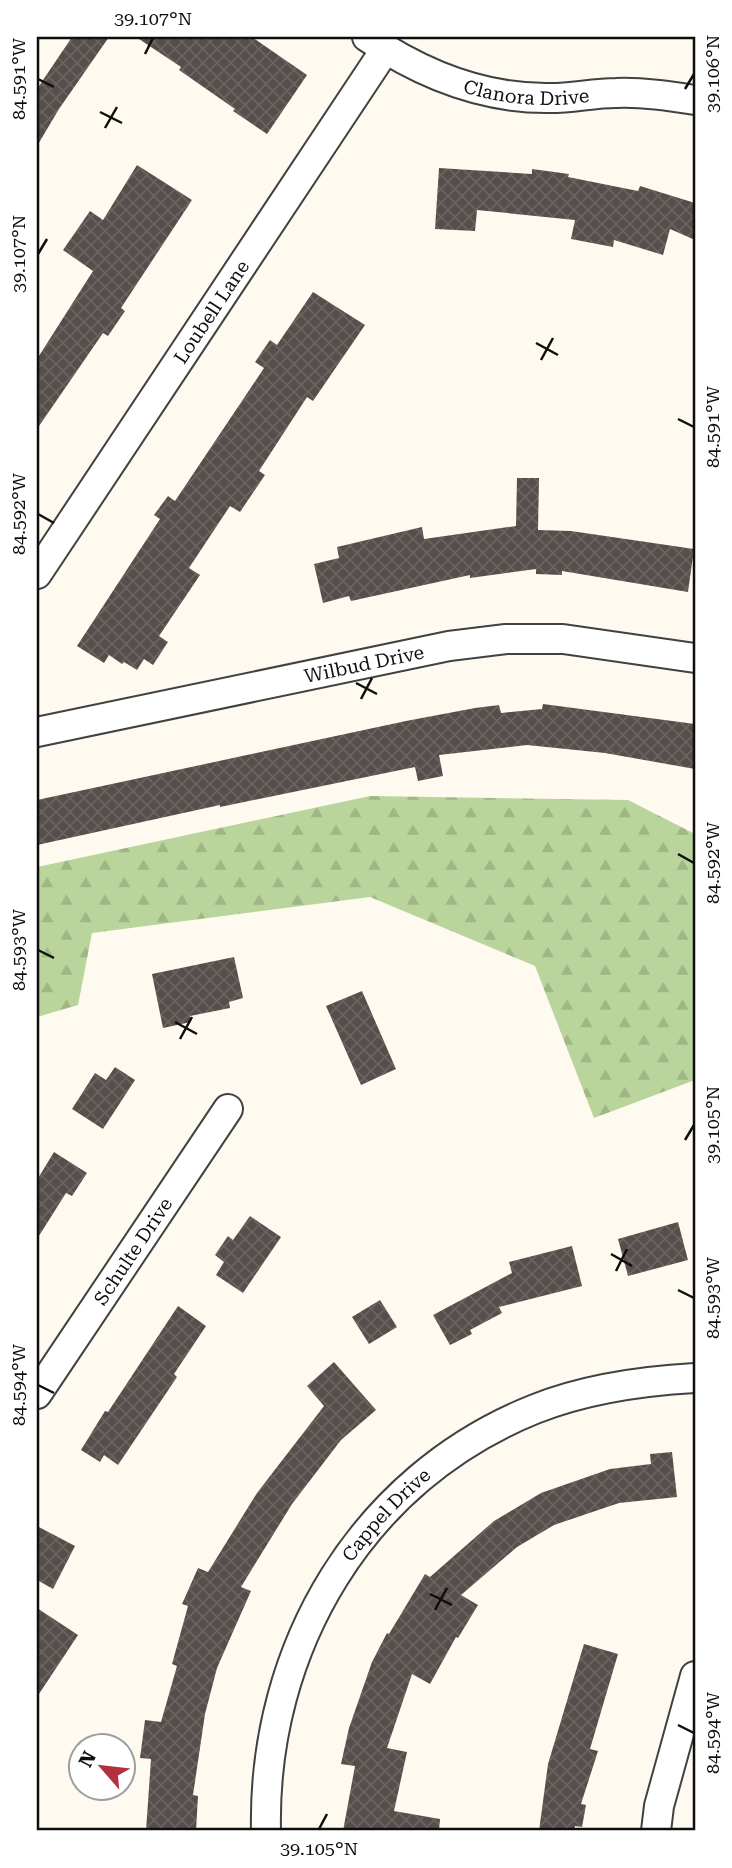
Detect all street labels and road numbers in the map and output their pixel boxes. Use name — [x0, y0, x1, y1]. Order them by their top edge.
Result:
street label: Clanora Drive — [461, 75, 590, 110]
street label: Loubell Lane — [169, 256, 254, 368]
street label: Wilbud Drive — [302, 641, 426, 688]
street label: Schulte Drive — [89, 1193, 177, 1309]
street label: Cappel Drive — [337, 1463, 435, 1566]

